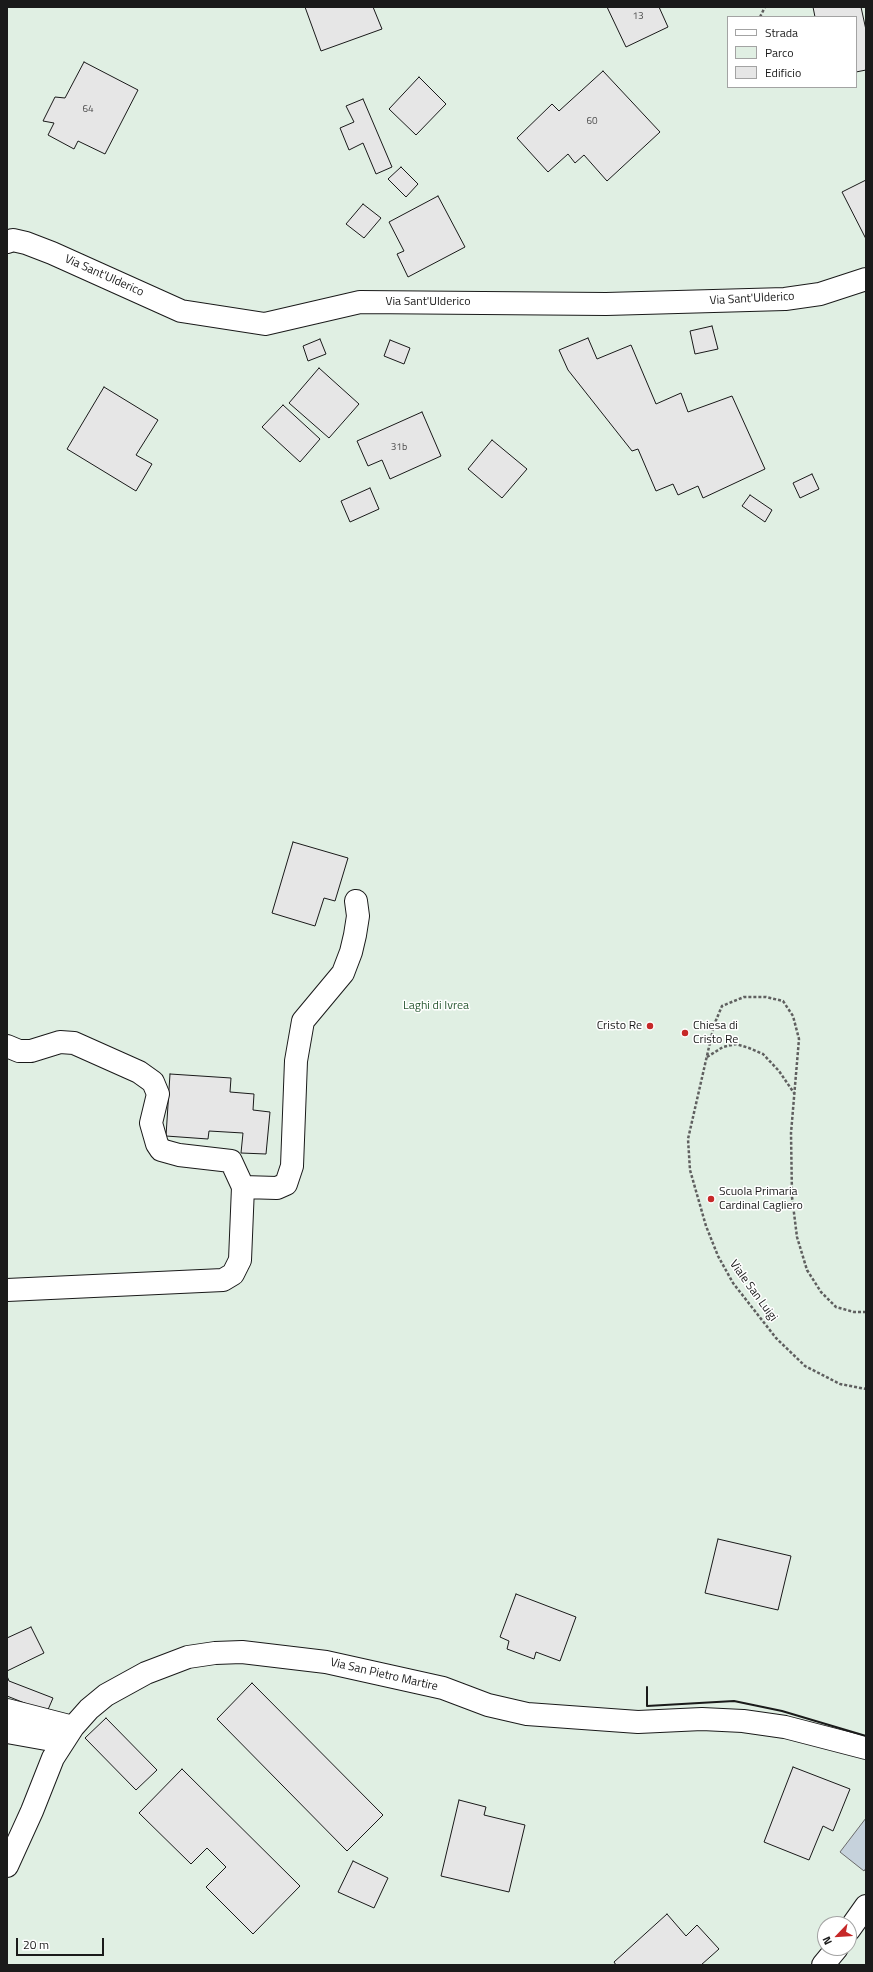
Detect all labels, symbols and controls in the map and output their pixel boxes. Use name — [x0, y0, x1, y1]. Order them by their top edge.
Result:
house number: 13 — [632, 11, 644, 23]
legend — [727, 16, 857, 88]
text: Strada — [765, 23, 798, 42]
text: Parco — [765, 43, 794, 62]
text: Edificio — [765, 63, 801, 82]
house number: 64 — [82, 104, 94, 116]
house number: 60 — [586, 116, 598, 128]
street label: Via Sant'Ulderico — [62, 252, 146, 300]
street label: Via Sant'Ulderico — [709, 290, 795, 308]
street label: Via Sant'Ulderico — [385, 295, 471, 309]
house number: 31b — [391, 442, 407, 454]
park label: Laghi di Ivrea — [403, 999, 469, 1013]
place label: Cristo Re — [597, 1019, 642, 1033]
place label: Chiesa di Cristo Re — [693, 1019, 738, 1047]
marker: Cristo Re — [645, 1021, 655, 1031]
marker: Chiesa di Cristo Re — [680, 1028, 690, 1038]
place label: Scuola Primaria Cardinal Cagliero — [719, 1185, 803, 1213]
marker: Scuola Primaria Cardinal Cagliero — [706, 1194, 716, 1204]
street label: Viale San Luigi — [726, 1258, 780, 1324]
street label: Via San Pietro Martire — [329, 1656, 439, 1694]
north arrow — [817, 1916, 857, 1956]
scale bar — [18, 1930, 106, 1956]
text: N — [818, 1934, 836, 1947]
text: 20 m — [23, 1935, 49, 1954]

